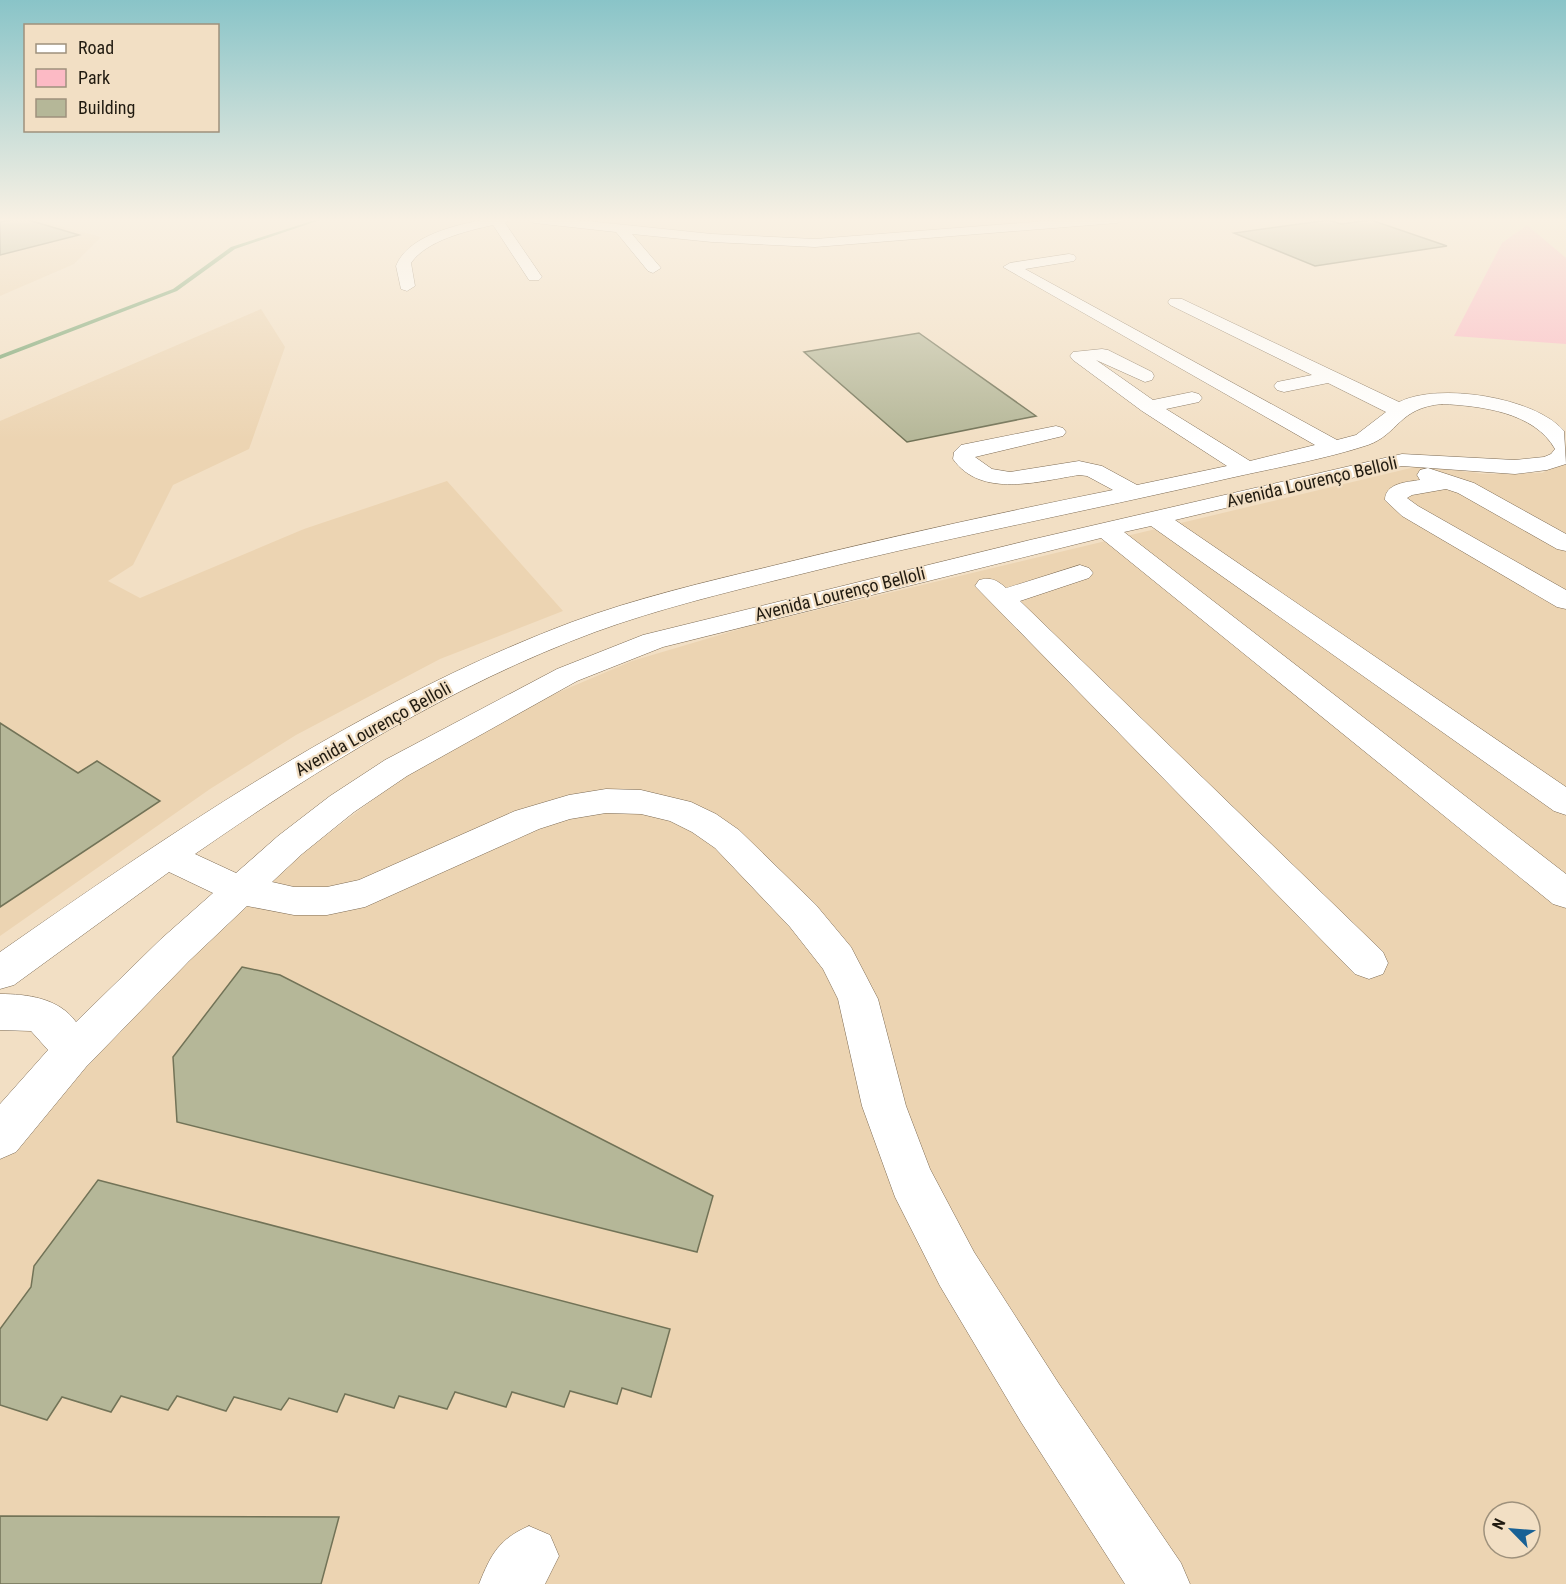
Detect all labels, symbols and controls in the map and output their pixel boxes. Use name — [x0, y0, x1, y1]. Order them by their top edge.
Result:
legend — [24, 24, 219, 132]
text: Road — [78, 37, 114, 58]
text: Park — [78, 67, 110, 88]
text: Building — [78, 97, 135, 118]
street label: Avenida Lourenço Belloli — [1224, 452, 1399, 511]
street label: Avenida Lourenço Belloli — [753, 562, 927, 625]
street label: Avenida Lourenço Belloli — [291, 677, 454, 780]
north arrow — [1482, 1500, 1542, 1560]
text: N — [1488, 1515, 1510, 1532]

